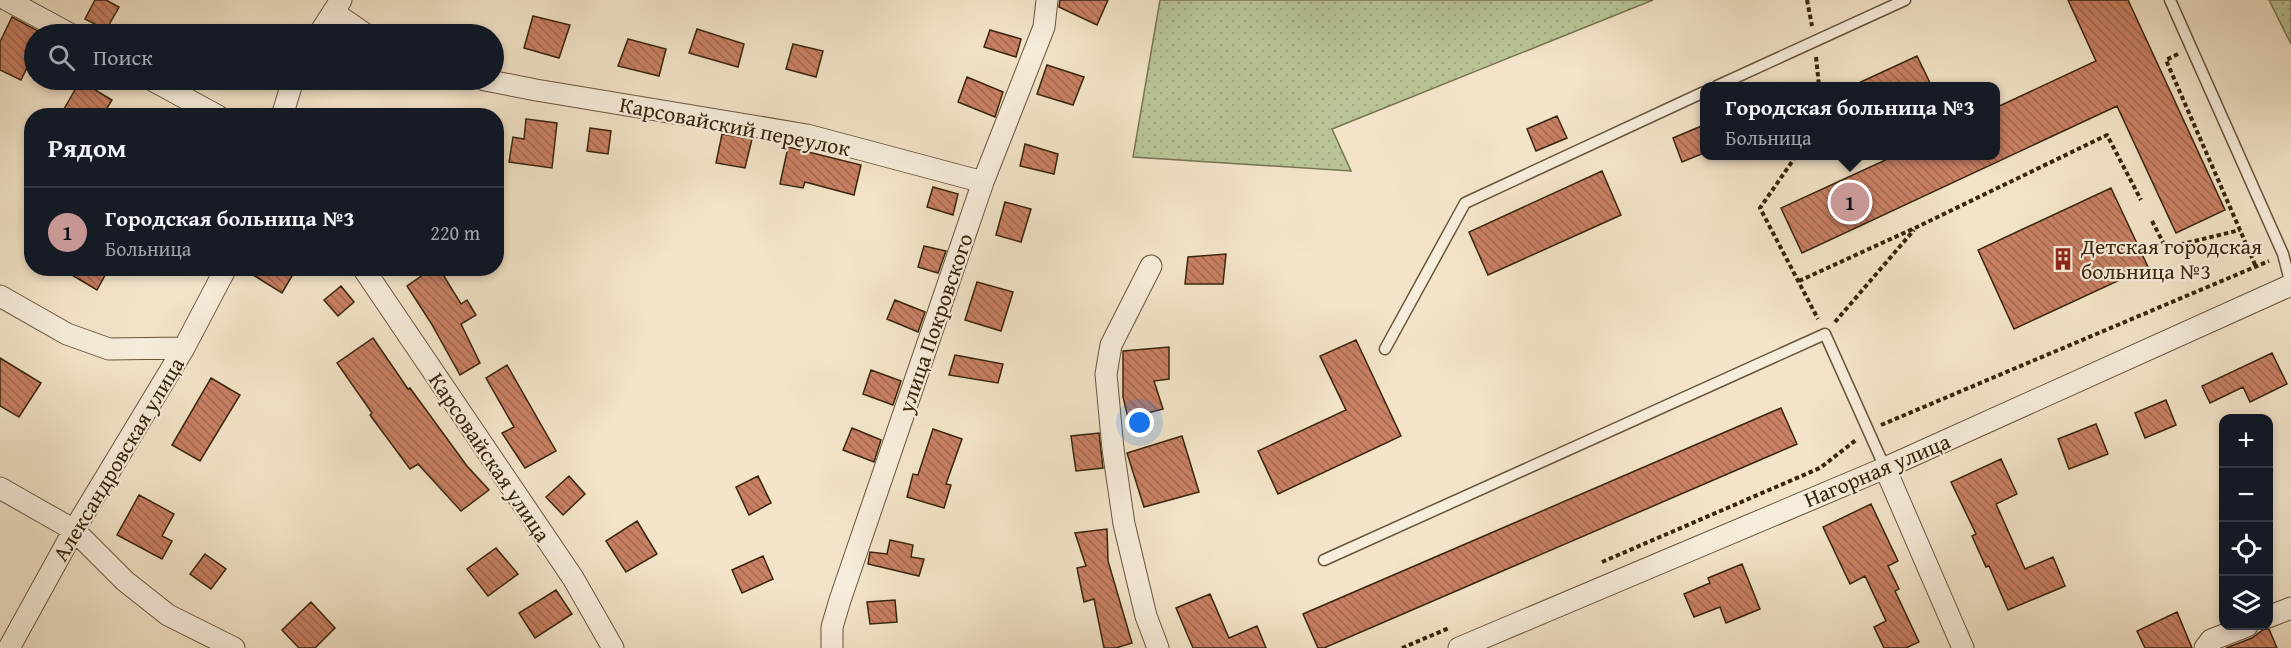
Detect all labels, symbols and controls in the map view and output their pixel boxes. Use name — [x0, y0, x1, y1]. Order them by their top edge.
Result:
search box — [24, 24, 504, 90]
icon: search — [45, 41, 78, 74]
text: Поиск — [93, 41, 153, 73]
popup — [1700, 82, 2000, 160]
street label: Карсовайский переулок — [617, 88, 854, 164]
text: Городская больница №3 — [1725, 91, 1975, 123]
text: Больница — [1725, 123, 1812, 152]
text: Рядом — [48, 128, 126, 167]
pin: 1 — [1830, 180, 1870, 224]
text: Городская больница №3 — [105, 202, 355, 234]
text: 1 — [62, 218, 73, 247]
text: 220 m — [430, 218, 480, 247]
street label: улица Покровского — [889, 229, 981, 418]
place label: Детская городская больница №3 — [2080, 230, 2262, 287]
text: Больница — [105, 234, 191, 263]
building icon: Детская городская больница №3 — [2050, 246, 2076, 272]
street label: Александровская улица — [44, 350, 192, 567]
street label: Карсовайская улица — [421, 366, 559, 549]
your location — [1125, 408, 1154, 437]
map controls — [2219, 414, 2273, 630]
button: + — [2219, 414, 2273, 468]
street label: Нагорная улица — [1799, 425, 1956, 515]
button: − — [2219, 468, 2273, 522]
button: locate — [2219, 522, 2273, 576]
button: layers — [2219, 576, 2273, 630]

